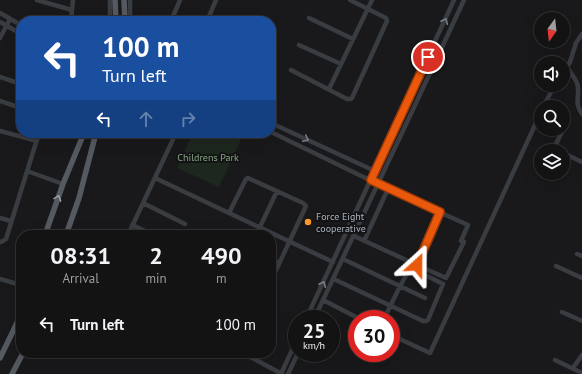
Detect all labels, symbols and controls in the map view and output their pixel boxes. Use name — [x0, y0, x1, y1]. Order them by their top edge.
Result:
north arrow — [534, 12, 570, 48]
map controls — [534, 12, 570, 180]
one-way arrow — [440, 18, 448, 26]
text: 100 m — [102, 28, 179, 65]
icon: left — [36, 32, 88, 84]
pin — [411, 40, 445, 74]
icon: arrive — [417, 46, 439, 68]
button: sound — [534, 56, 570, 92]
text: Turn left — [102, 64, 167, 87]
button: search — [534, 100, 570, 136]
icon: left — [93, 108, 115, 130]
icon: ahead — [135, 108, 157, 130]
icon: right — [177, 108, 199, 130]
one-way arrow — [303, 135, 310, 143]
button: layers — [534, 144, 570, 180]
park label: Childrens Park — [177, 151, 239, 164]
one-way arrow — [53, 195, 62, 202]
place label: Force Eight cooperative — [316, 210, 366, 235]
marker: Force Eight cooperative — [303, 217, 313, 227]
text: 08:31 — [50, 240, 111, 271]
text: 2 — [149, 240, 163, 271]
text: 490 — [201, 240, 242, 271]
position arrow — [396, 244, 438, 286]
text: Arrival — [63, 270, 99, 287]
text: min — [145, 270, 167, 287]
text: m — [216, 270, 227, 287]
one-way arrow — [318, 280, 326, 288]
speed limit sign: 30 — [348, 310, 400, 362]
icon: left — [36, 313, 58, 335]
text: Turn left — [70, 315, 124, 334]
text: 100 m — [215, 315, 256, 334]
text: 25 — [303, 318, 325, 344]
text: km/h — [303, 339, 325, 352]

